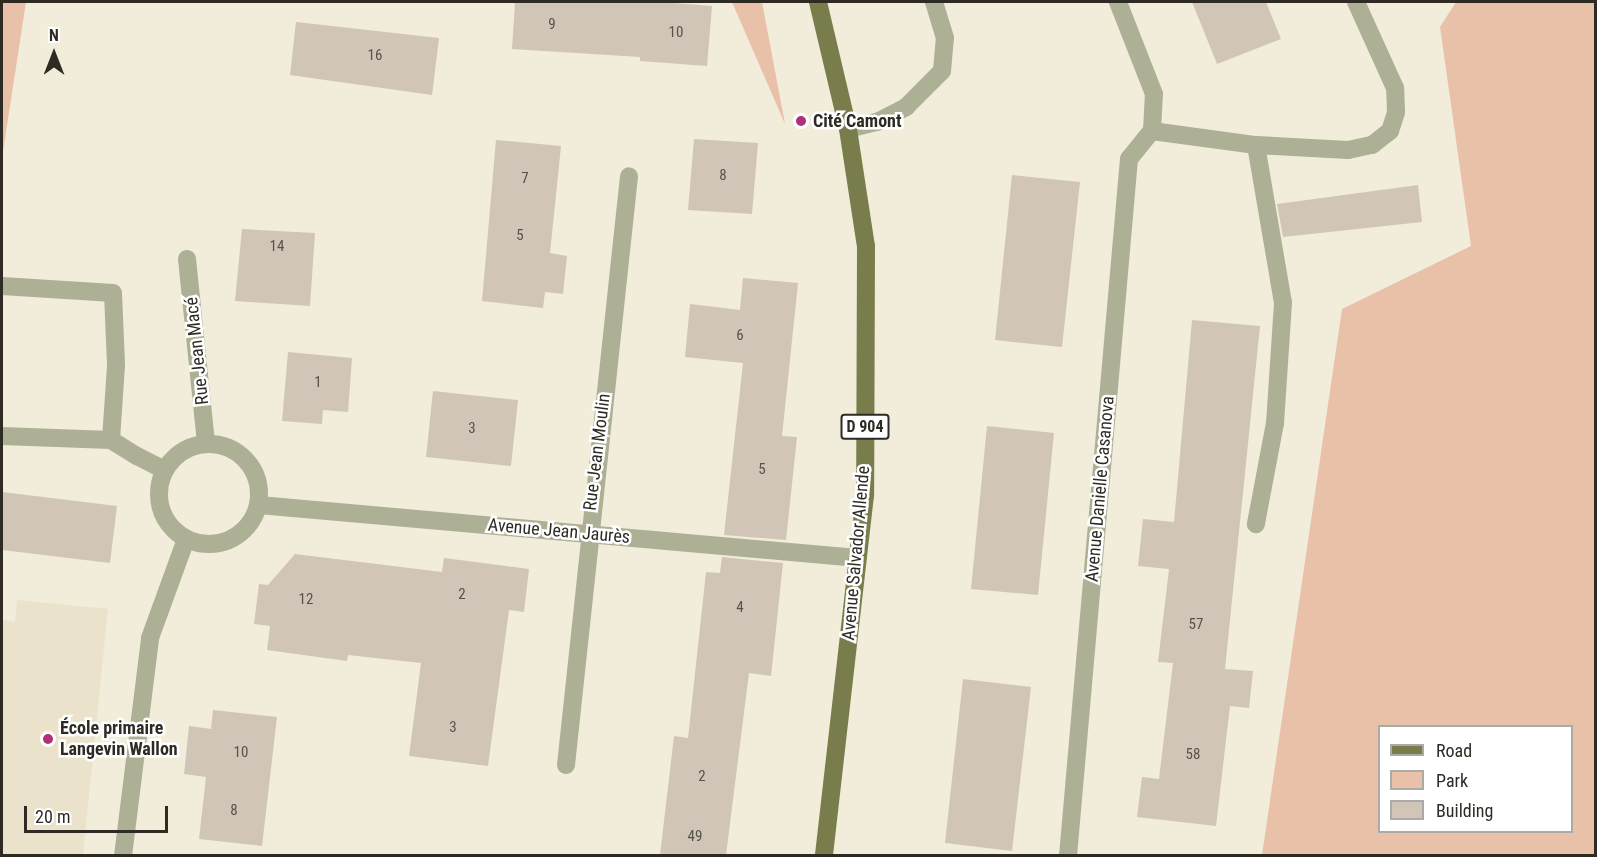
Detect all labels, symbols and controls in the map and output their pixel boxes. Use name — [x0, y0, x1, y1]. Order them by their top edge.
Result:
house number: 9 — [548, 16, 556, 34]
north arrow — [24, 24, 84, 84]
house number: 10 — [669, 24, 683, 42]
text: N — [49, 26, 59, 45]
house number: 16 — [368, 47, 382, 65]
place label: Cité Camont — [813, 110, 901, 132]
marker: Cité Camont — [794, 114, 808, 128]
house number: 8 — [719, 167, 727, 185]
house number: 7 — [521, 170, 529, 188]
house number: 5 — [516, 227, 524, 245]
house number: 14 — [270, 238, 284, 256]
street label: Rue Jean Macé — [181, 296, 213, 406]
house number: 6 — [736, 327, 744, 345]
house number: 1 — [314, 374, 322, 392]
street label: Rue Jean Moulin — [579, 392, 615, 512]
street label: Avenue Danielle Casanova — [1081, 395, 1119, 583]
road number: D 904 — [840, 414, 890, 440]
house number: 3 — [468, 420, 476, 438]
house number: 5 — [758, 461, 766, 479]
street label: Avenue Salvador Allende — [838, 465, 874, 641]
street label: Avenue Jean Jaurès — [487, 514, 631, 548]
house number: 2 — [458, 586, 466, 604]
house number: 12 — [299, 591, 313, 609]
house number: 4 — [736, 599, 744, 617]
house number: 57 — [1189, 616, 1203, 634]
place label: École primaire Langevin Wallon — [60, 718, 178, 760]
house number: 3 — [449, 719, 457, 737]
legend — [1378, 725, 1573, 833]
marker: École primaire Langevin Wallon — [41, 732, 55, 746]
text: Road — [1436, 740, 1472, 761]
house number: 10 — [234, 744, 248, 762]
house number: 58 — [1186, 746, 1200, 764]
house number: 2 — [698, 768, 706, 786]
text: Park — [1436, 770, 1468, 791]
scale bar — [27, 794, 171, 832]
text: Building — [1436, 800, 1493, 821]
house number: 8 — [230, 802, 238, 820]
text: 20 m — [35, 806, 70, 827]
house number: 49 — [688, 828, 702, 846]

